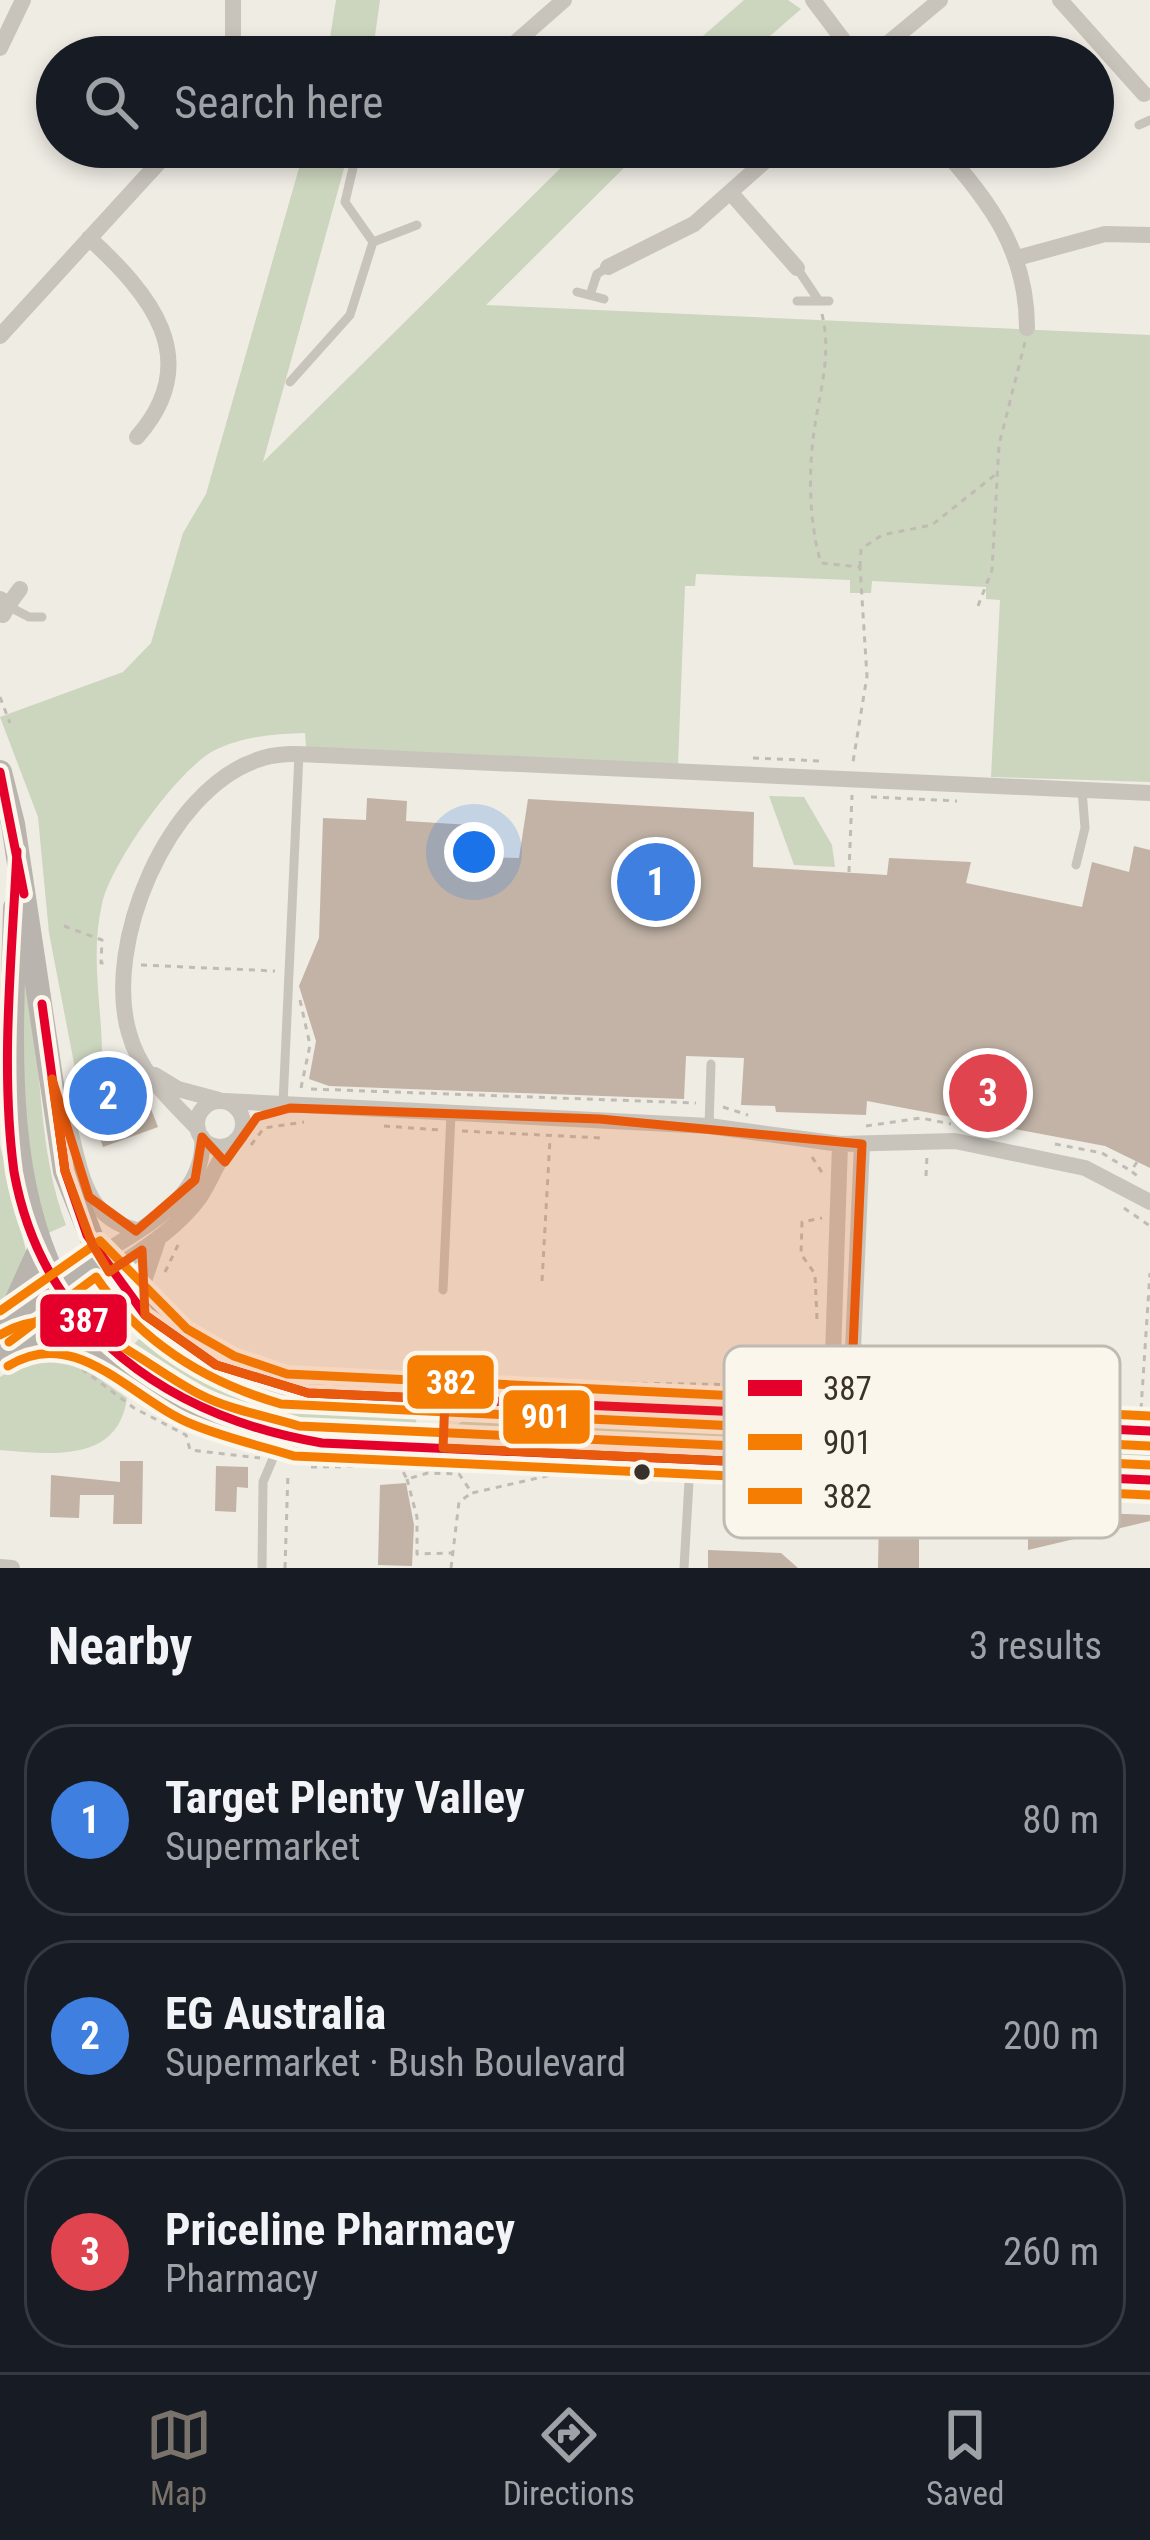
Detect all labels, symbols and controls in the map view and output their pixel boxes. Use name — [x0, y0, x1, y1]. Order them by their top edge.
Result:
search box — [36, 36, 1114, 168]
icon: search — [78, 69, 144, 135]
text: Search here — [174, 76, 383, 129]
your location — [444, 822, 504, 882]
pin: 1 — [617, 837, 695, 927]
pin: 3 — [949, 1048, 1027, 1138]
pin: 2 — [69, 1051, 147, 1141]
line badge: 387 — [38, 1292, 129, 1349]
text: 387 — [59, 1301, 109, 1340]
legend — [724, 1346, 1120, 1538]
line badge: 382 — [405, 1353, 496, 1411]
text: 382 — [426, 1363, 476, 1402]
text: 387 — [823, 1369, 872, 1408]
line badge: 901 — [501, 1388, 592, 1446]
text: 901 — [521, 1397, 571, 1436]
text: 901 — [823, 1423, 872, 1462]
unlabelled marker — [631, 1461, 653, 1483]
text: 382 — [823, 1477, 872, 1516]
text: Nearby — [48, 1617, 192, 1676]
text: 3 results — [969, 1623, 1102, 1669]
text: Target Plenty Valley — [165, 1771, 525, 1824]
text: 1 — [80, 1797, 100, 1843]
text: 80 m — [1022, 1797, 1099, 1843]
text: Supermarket — [165, 1824, 360, 1870]
text: EG Australia — [165, 1987, 386, 2040]
text: 2 — [80, 2013, 100, 2059]
text: 200 m — [1003, 2013, 1099, 2059]
text: Supermarket · Bush Boulevard — [165, 2040, 626, 2086]
text: Priceline Pharmacy — [165, 2203, 515, 2256]
text: 3 — [80, 2229, 100, 2275]
text: 260 m — [1003, 2229, 1099, 2275]
text: Pharmacy — [165, 2256, 318, 2302]
tab: Map — [146, 2402, 212, 2513]
tab: Directions — [503, 2402, 635, 2513]
tab: Saved — [926, 2402, 1004, 2513]

